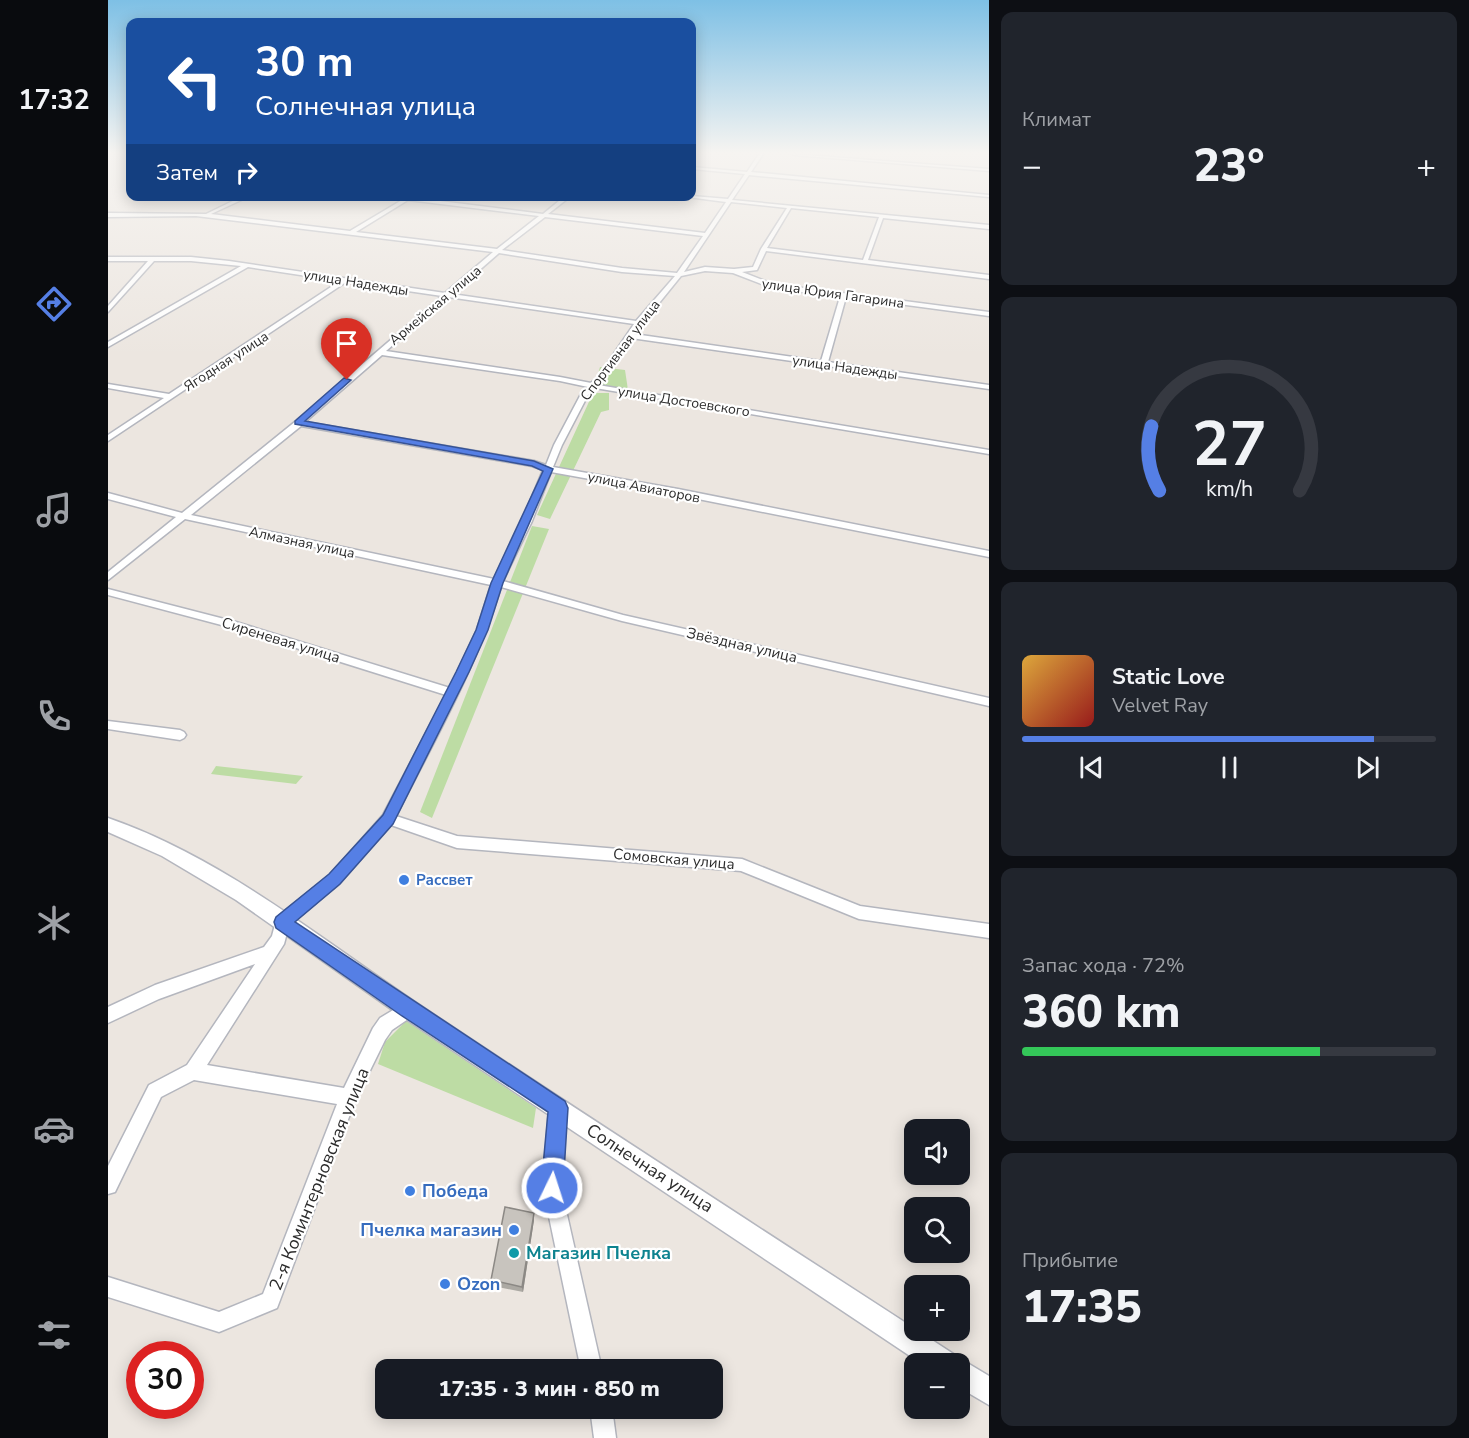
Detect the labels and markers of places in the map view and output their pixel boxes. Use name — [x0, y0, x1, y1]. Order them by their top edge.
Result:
pin — [321, 318, 372, 380]
place label: Рассвет — [416, 870, 473, 890]
marker: Рассвет — [397, 873, 411, 887]
place label: Победа — [422, 1179, 488, 1203]
marker: Победа — [403, 1184, 417, 1198]
place label: Пчелка магазин — [360, 1218, 502, 1242]
marker: Пчелка магазин — [507, 1223, 521, 1237]
place label: Магазин Пчелка — [526, 1241, 671, 1265]
marker: Магазин Пчелка — [507, 1246, 521, 1260]
place label: Ozon — [457, 1272, 500, 1296]
marker: Ozon — [438, 1277, 452, 1291]

